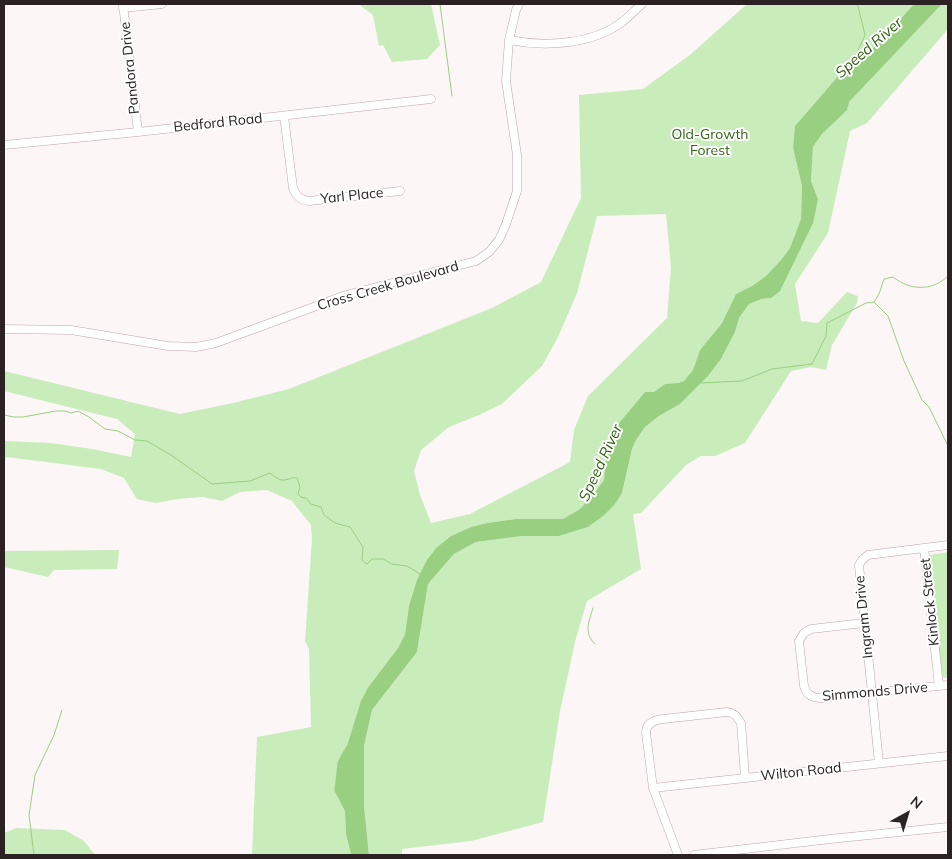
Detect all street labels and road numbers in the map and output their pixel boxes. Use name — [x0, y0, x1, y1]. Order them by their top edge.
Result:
street label: Pandora Drive — [117, 21, 143, 115]
street label: Bedford Road — [173, 110, 263, 136]
street label: Yarl Place — [320, 184, 384, 208]
street label: Cross Creek Boulevard — [315, 258, 461, 314]
street label: Kinlock Street — [917, 557, 943, 647]
street label: Ingram Drive — [851, 575, 877, 659]
street label: Simmonds Drive — [822, 679, 928, 705]
street label: Wilton Road — [760, 759, 842, 785]

